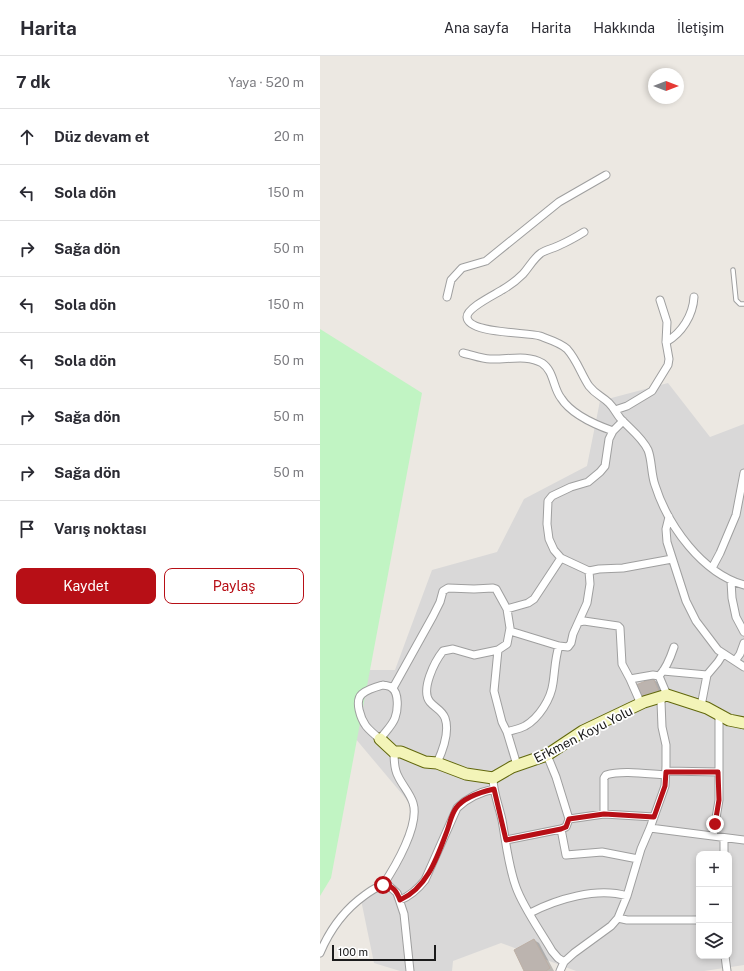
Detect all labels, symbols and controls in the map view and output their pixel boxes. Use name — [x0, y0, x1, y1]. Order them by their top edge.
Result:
text: Harita — [20, 17, 77, 39]
text: Ana sayfa — [444, 20, 509, 36]
text: Harita — [531, 20, 571, 36]
text: Hakkında — [593, 20, 655, 36]
text: İletişim — [677, 20, 724, 36]
north arrow — [648, 68, 684, 104]
text: 7 dk — [16, 72, 51, 92]
text: Yaya · 520 m — [228, 75, 304, 90]
icon: ahead — [16, 126, 38, 148]
text: Düz devam et — [54, 128, 149, 145]
text: 20 m — [274, 129, 304, 144]
icon: left — [16, 182, 38, 204]
text: Sola dön — [54, 184, 116, 201]
text: 150 m — [268, 185, 304, 200]
icon: right — [16, 238, 38, 260]
text: Sağa dön — [54, 240, 120, 257]
text: 50 m — [273, 241, 304, 256]
icon: left — [16, 294, 38, 316]
text: Sola dön — [54, 296, 116, 313]
text: 150 m — [268, 297, 304, 312]
icon: left — [16, 350, 38, 372]
text: Sola dön — [54, 352, 116, 369]
text: 50 m — [273, 353, 304, 368]
icon: right — [16, 406, 38, 428]
text: Sağa dön — [54, 408, 120, 425]
text: 50 m — [273, 409, 304, 424]
icon: right — [16, 462, 38, 484]
text: Sağa dön — [54, 464, 120, 481]
text: 50 m — [273, 465, 304, 480]
icon: arrive — [16, 518, 38, 540]
text: Varış noktası — [54, 520, 146, 537]
button: Kaydet — [16, 568, 156, 604]
button: Paylaş — [164, 568, 304, 604]
street label: Erkmen Koyu Yolu — [531, 703, 635, 766]
route end — [706, 815, 724, 833]
map controls — [696, 851, 732, 959]
button: + — [696, 851, 732, 887]
route start — [374, 876, 392, 894]
button: − — [696, 887, 732, 923]
button: layers — [696, 923, 732, 959]
scale bar — [332, 943, 436, 962]
text: 100 m — [338, 946, 368, 958]

